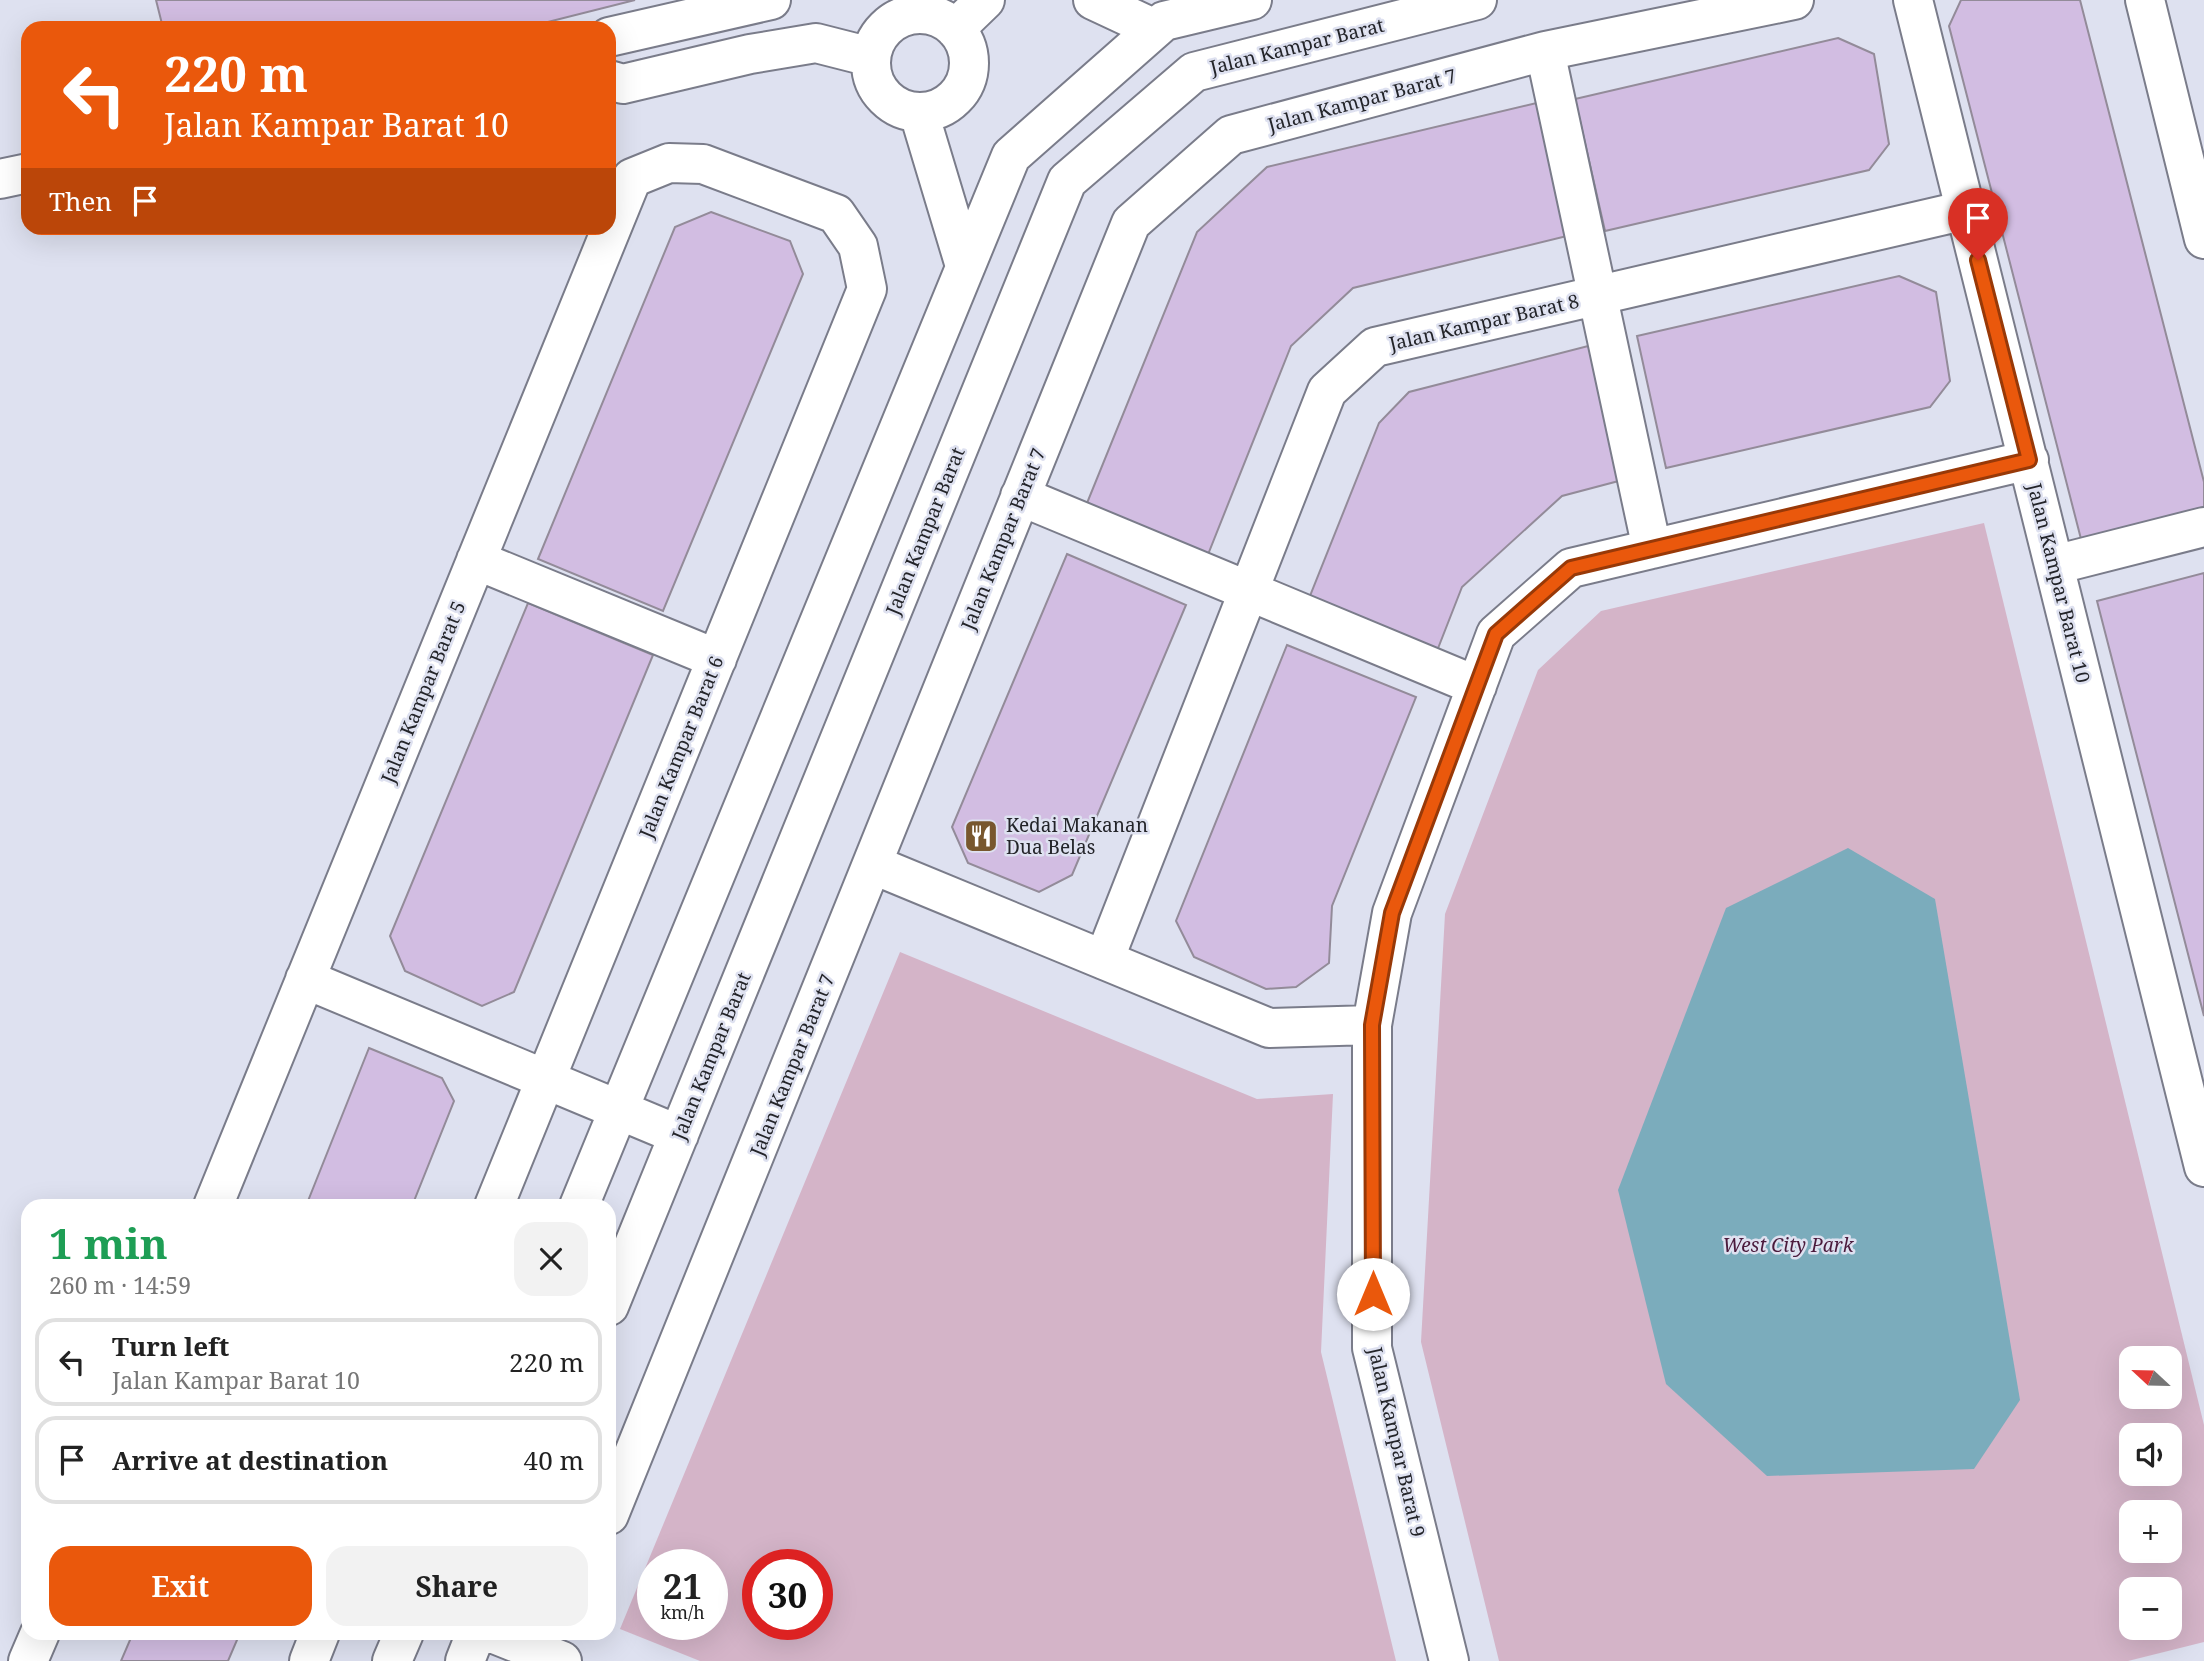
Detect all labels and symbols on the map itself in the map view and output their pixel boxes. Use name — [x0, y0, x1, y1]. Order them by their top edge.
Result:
street label: Jalan Kampar Barat — [1206, 12, 1387, 80]
street label: Jalan Kampar Barat 7 — [1264, 62, 1459, 138]
pin — [1948, 188, 2008, 260]
street label: Jalan Kampar Barat 8 — [1386, 288, 1581, 357]
street label: Jalan Kampar Barat — [879, 443, 971, 620]
street label: Jalan Kampar Barat 7 — [954, 444, 1051, 635]
street label: Jalan Kampar Barat 10 — [2021, 480, 2096, 685]
street label: Jalan Kampar Barat 5 — [374, 597, 471, 788]
street label: Jalan Kampar Barat 6 — [632, 652, 729, 843]
place label: Kedai Makanan Dua Belas — [1006, 812, 1148, 860]
restaurant icon: Kedai Makanan Dua Belas — [962, 817, 1000, 855]
street label: Jalan Kampar Barat — [665, 968, 757, 1145]
street label: Jalan Kampar Barat 7 — [743, 970, 840, 1161]
park label: West City Park — [1723, 1232, 1855, 1258]
position arrow — [1336, 1257, 1410, 1331]
street label: Jalan Kampar Barat 9 — [1362, 1344, 1431, 1539]
north arrow — [2119, 1346, 2182, 1409]
speed limit sign: 30 — [742, 1549, 833, 1640]

